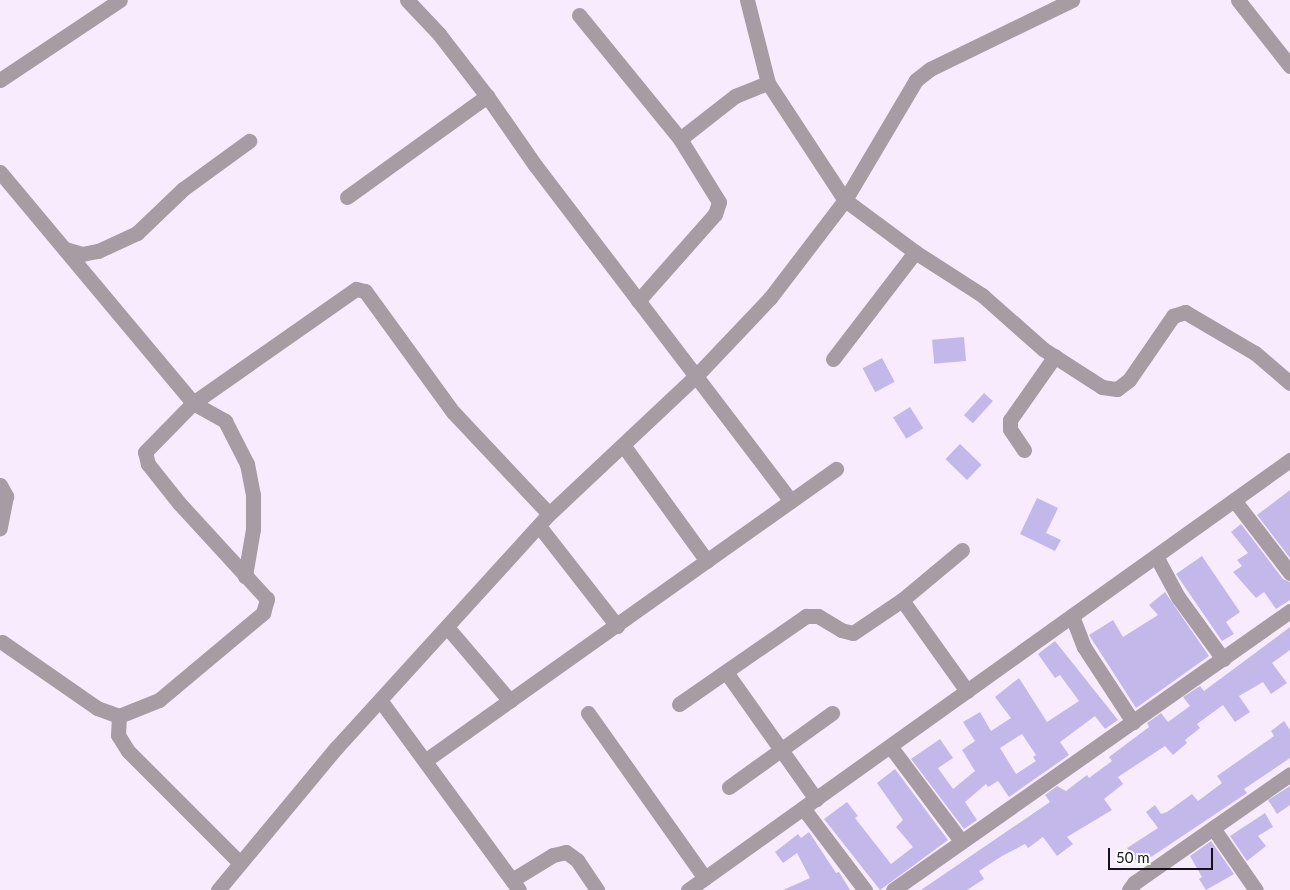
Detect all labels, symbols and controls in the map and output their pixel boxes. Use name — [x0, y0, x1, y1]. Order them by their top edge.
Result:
scale bar — [1110, 838, 1215, 870]
text: 50 m — [1116, 848, 1150, 866]

